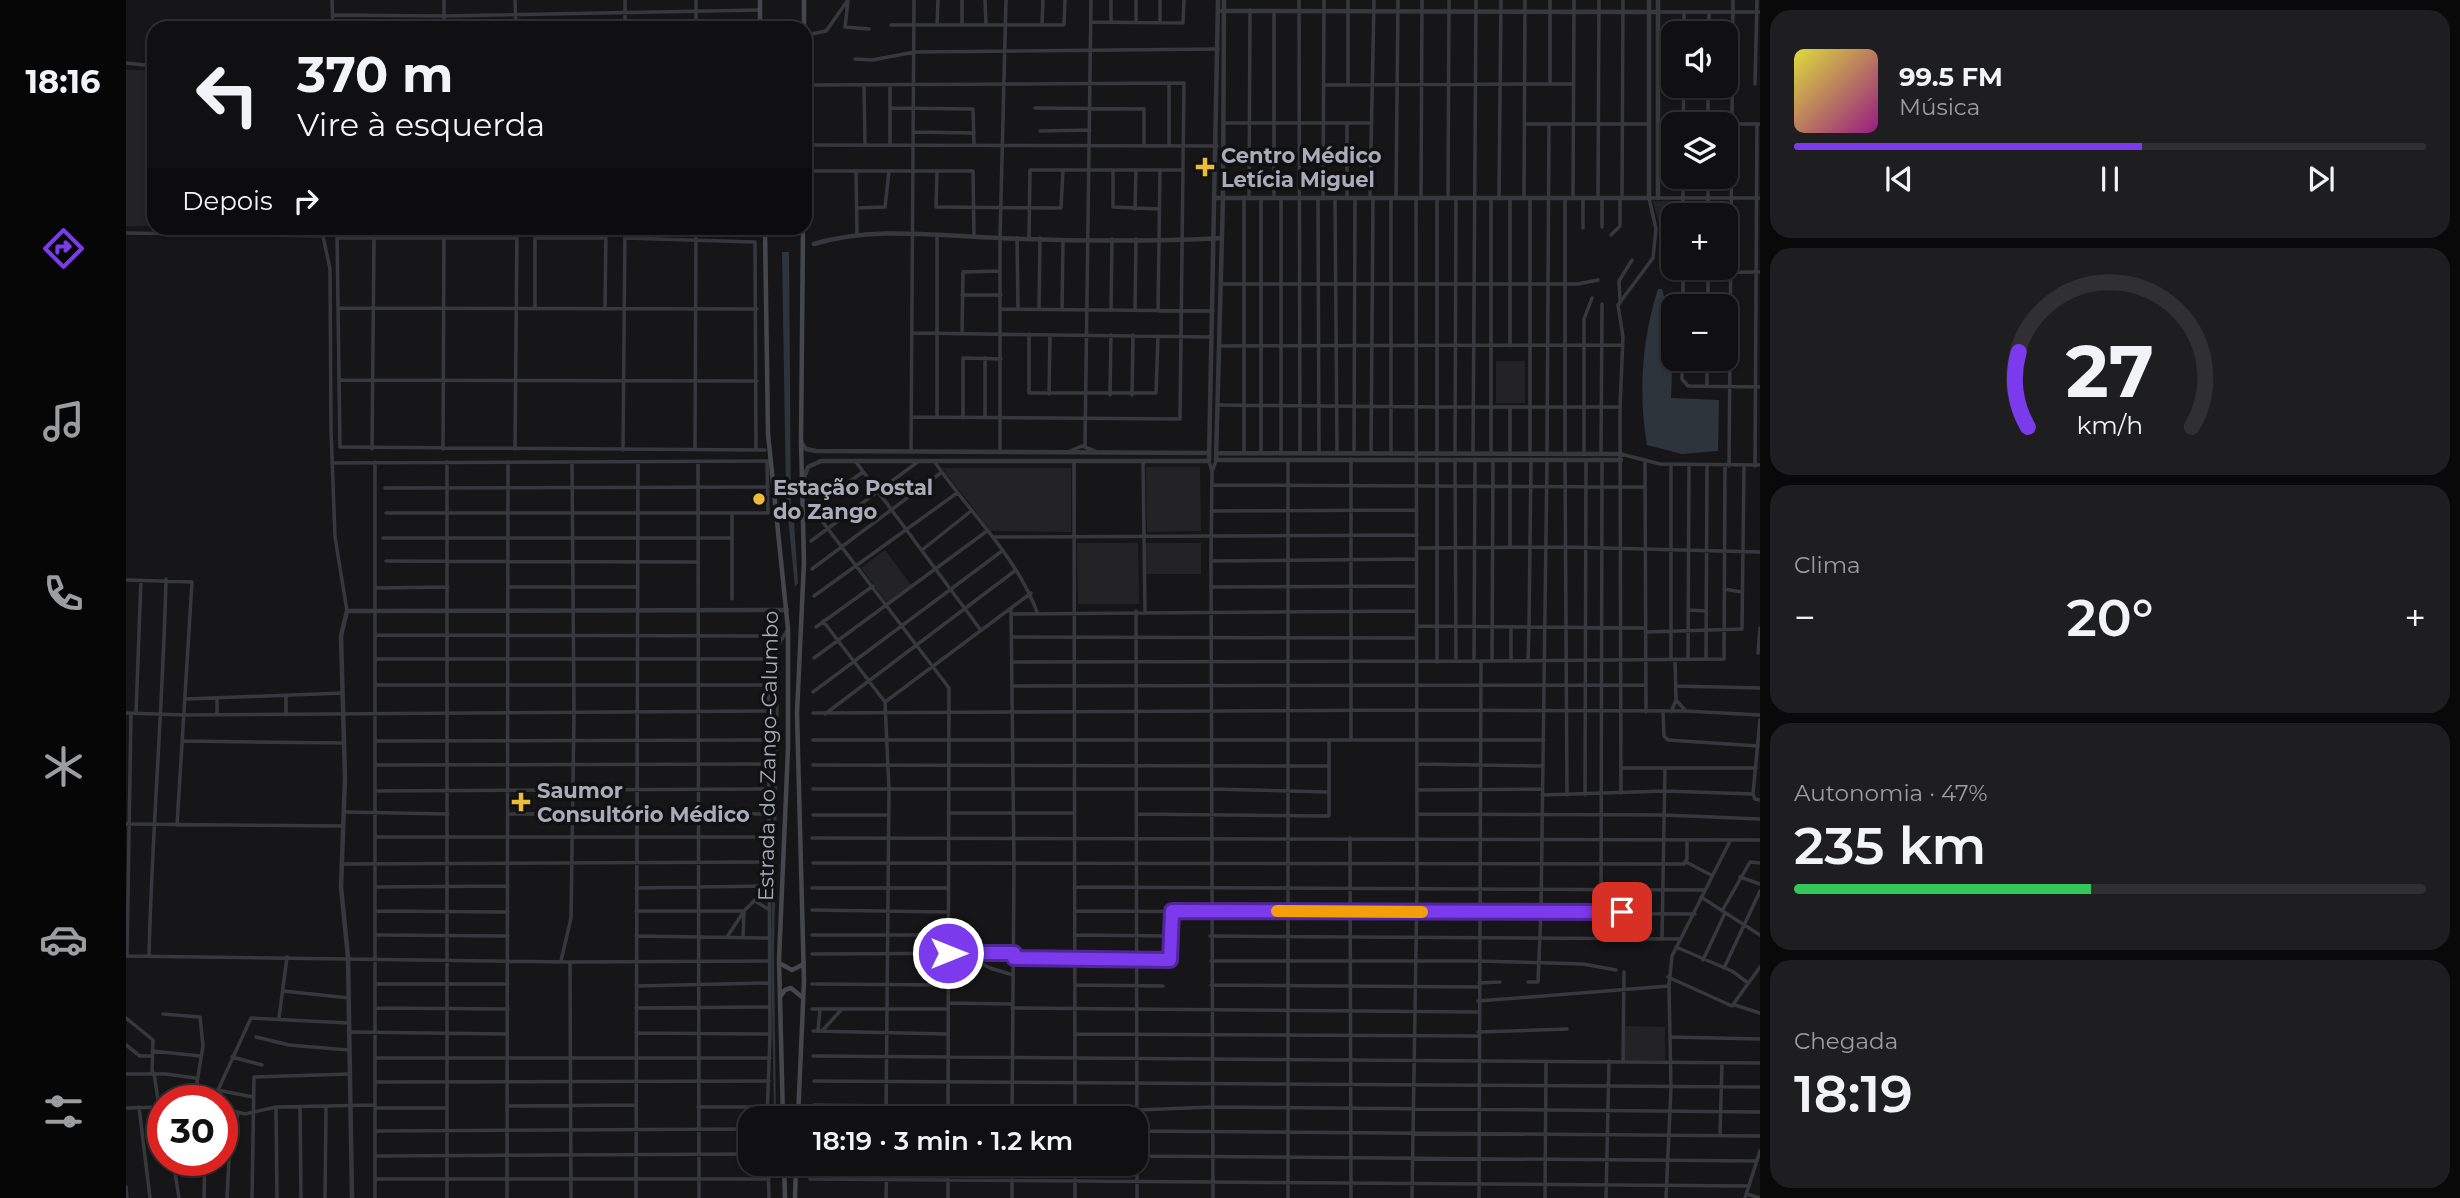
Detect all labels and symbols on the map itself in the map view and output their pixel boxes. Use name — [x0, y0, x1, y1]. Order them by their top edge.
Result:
place label: Centro Médico Letícia Miguel — [1221, 143, 1382, 192]
marker: Centro Médico Letícia Miguel — [1195, 157, 1215, 177]
place label: Estação Postal do Zango — [773, 475, 933, 524]
marker: Estação Postal do Zango — [751, 491, 767, 507]
street label: Estrada do Zango-Calumbo — [753, 611, 783, 901]
place label: Saumor Consultório Médico — [537, 778, 750, 827]
marker: Saumor Consultório Médico — [511, 792, 531, 812]
pin — [1592, 882, 1652, 942]
position arrow — [911, 916, 985, 990]
speed limit sign: 30 — [147, 1085, 238, 1176]

